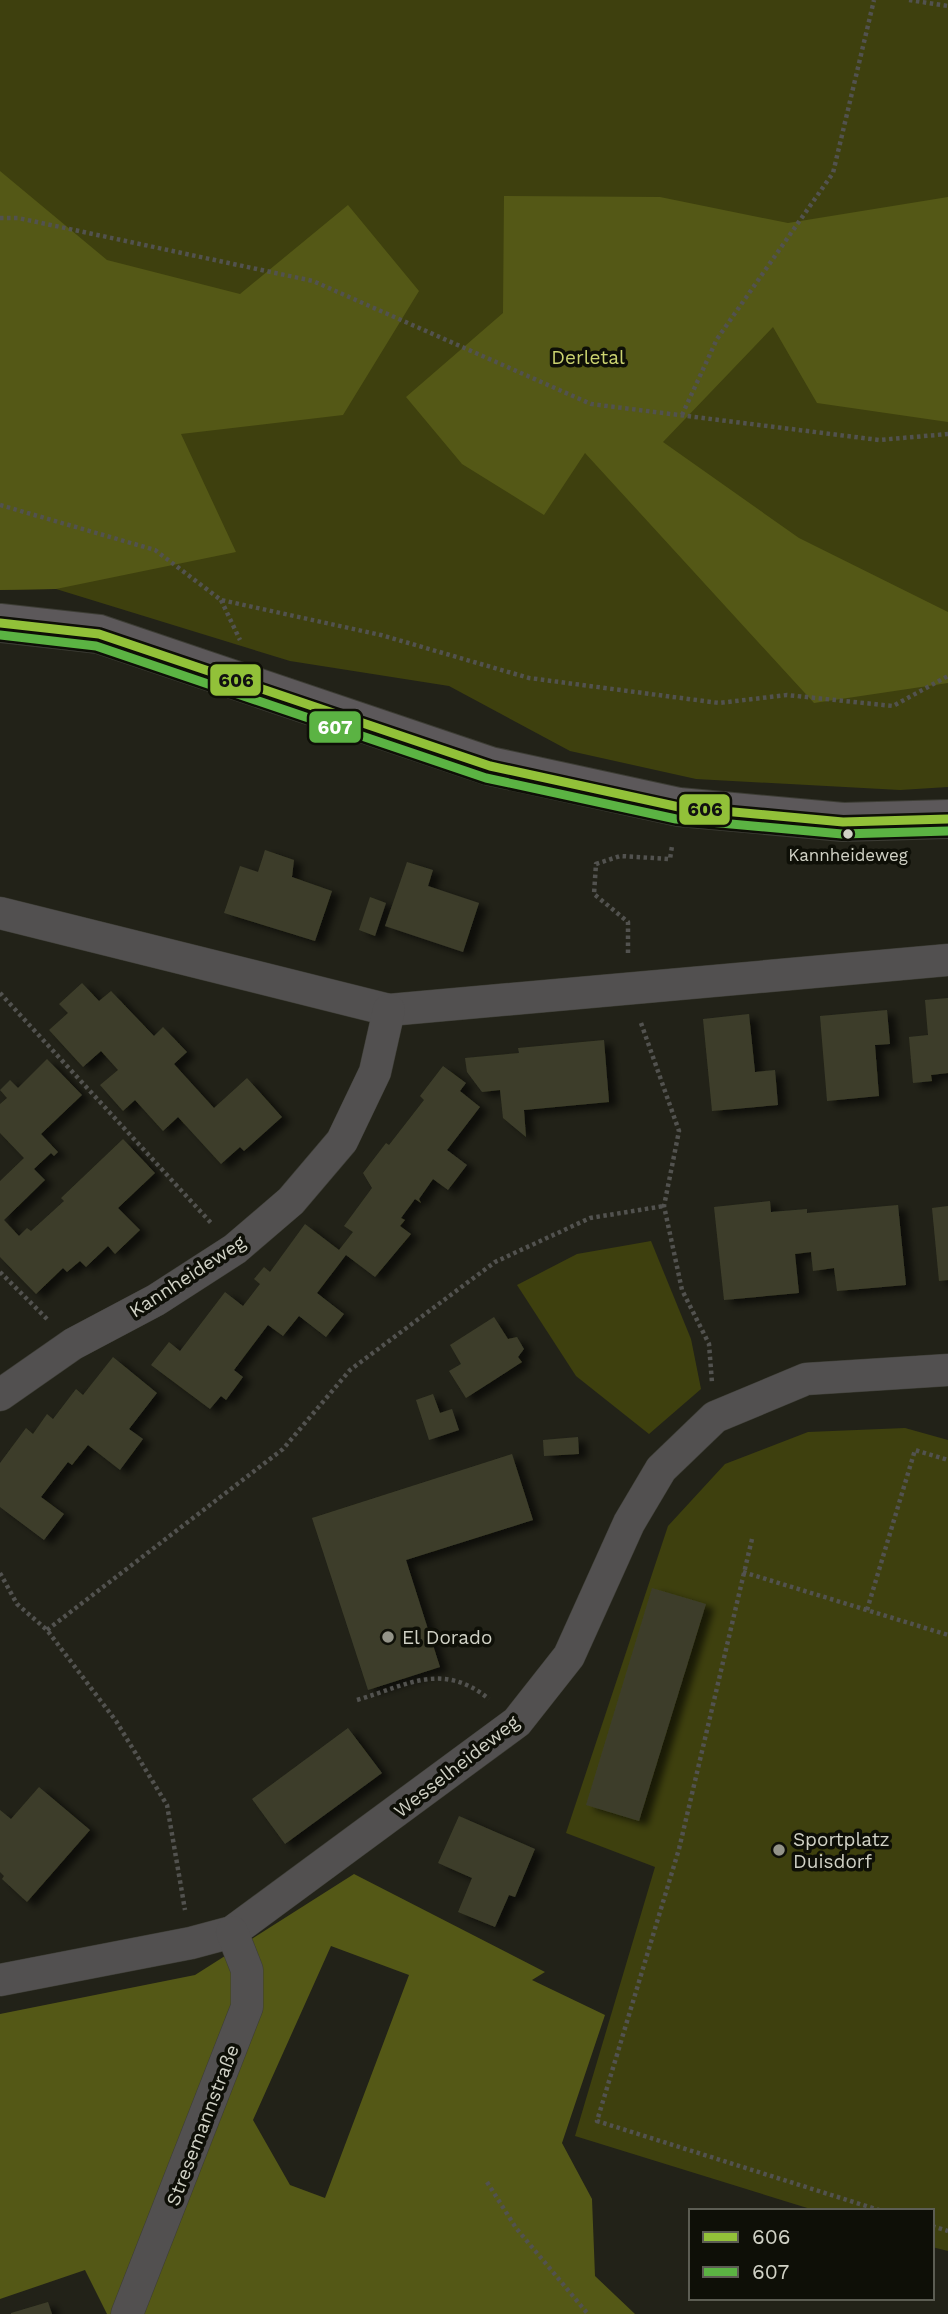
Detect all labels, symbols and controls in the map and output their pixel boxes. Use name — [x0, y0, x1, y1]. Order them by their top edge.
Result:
park label: Derletal — [551, 346, 625, 369]
line badge: 606 — [209, 663, 262, 697]
text: 606 — [218, 669, 254, 692]
line badge: 607 — [308, 710, 362, 744]
text: 607 — [318, 716, 353, 739]
line badge: 606 — [678, 793, 731, 826]
text: 606 — [687, 798, 723, 821]
marker: Kannheideweg — [841, 827, 855, 841]
place label: Kannheideweg — [788, 845, 909, 865]
street label: Kannheideweg — [125, 1230, 250, 1322]
place label: El Dorado — [402, 1626, 492, 1649]
marker: El Dorado — [380, 1629, 396, 1645]
street label: Wesselheideweg — [389, 1710, 524, 1822]
place label: Sportplatz Duisdorf — [793, 1828, 890, 1873]
marker: Sportplatz Duisdorf — [771, 1842, 787, 1858]
street label: Stresemannstraße — [161, 2041, 244, 2209]
legend — [689, 2209, 934, 2300]
text: 606 — [752, 2224, 791, 2249]
text: 607 — [752, 2259, 789, 2284]

